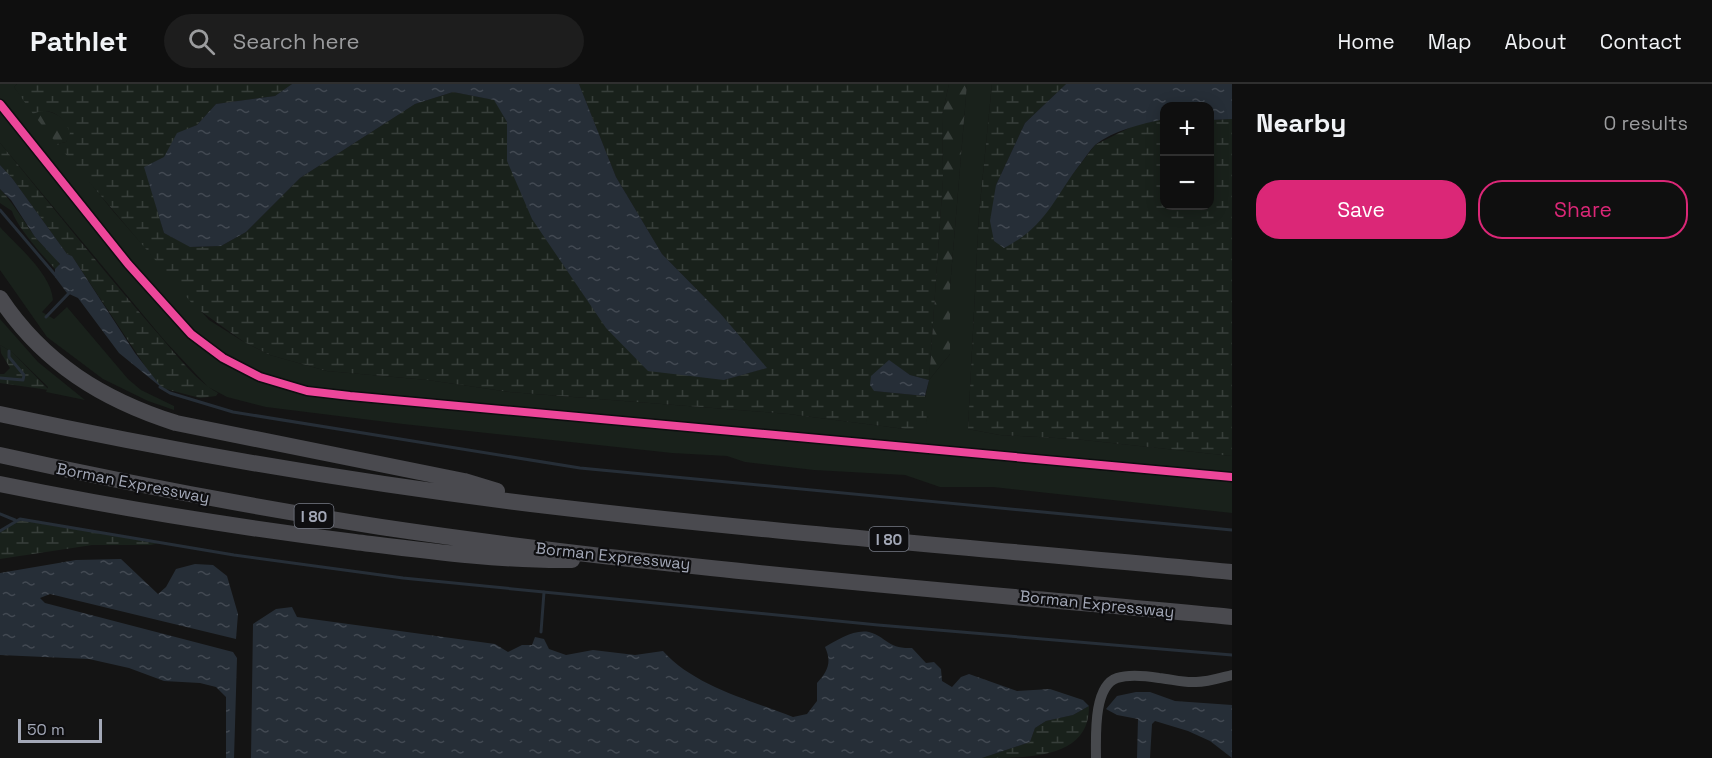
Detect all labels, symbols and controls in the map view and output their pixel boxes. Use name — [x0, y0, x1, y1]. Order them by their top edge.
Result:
search box — [164, 14, 584, 68]
text: Pathlet — [30, 23, 128, 59]
icon: search — [185, 25, 218, 58]
text: Search here — [233, 27, 360, 55]
text: Home — [1337, 28, 1395, 55]
text: Map — [1428, 28, 1472, 55]
text: About — [1505, 28, 1567, 55]
text: Contact — [1600, 28, 1682, 55]
map controls — [1160, 102, 1214, 210]
button: + — [1160, 102, 1214, 156]
text: Nearby — [1256, 106, 1346, 140]
text: 0 results — [1604, 110, 1688, 136]
button: − — [1160, 156, 1214, 210]
button: Save — [1256, 180, 1466, 239]
button: Share — [1478, 180, 1688, 239]
street label: Borman Expressway — [55, 458, 211, 508]
road number: I 80 — [294, 504, 334, 528]
road number: I 80 — [870, 527, 908, 551]
street label: Borman Expressway — [535, 537, 691, 575]
street label: Borman Expressway — [1019, 585, 1175, 623]
scale bar — [18, 716, 102, 744]
text: 50 m — [27, 719, 65, 740]

